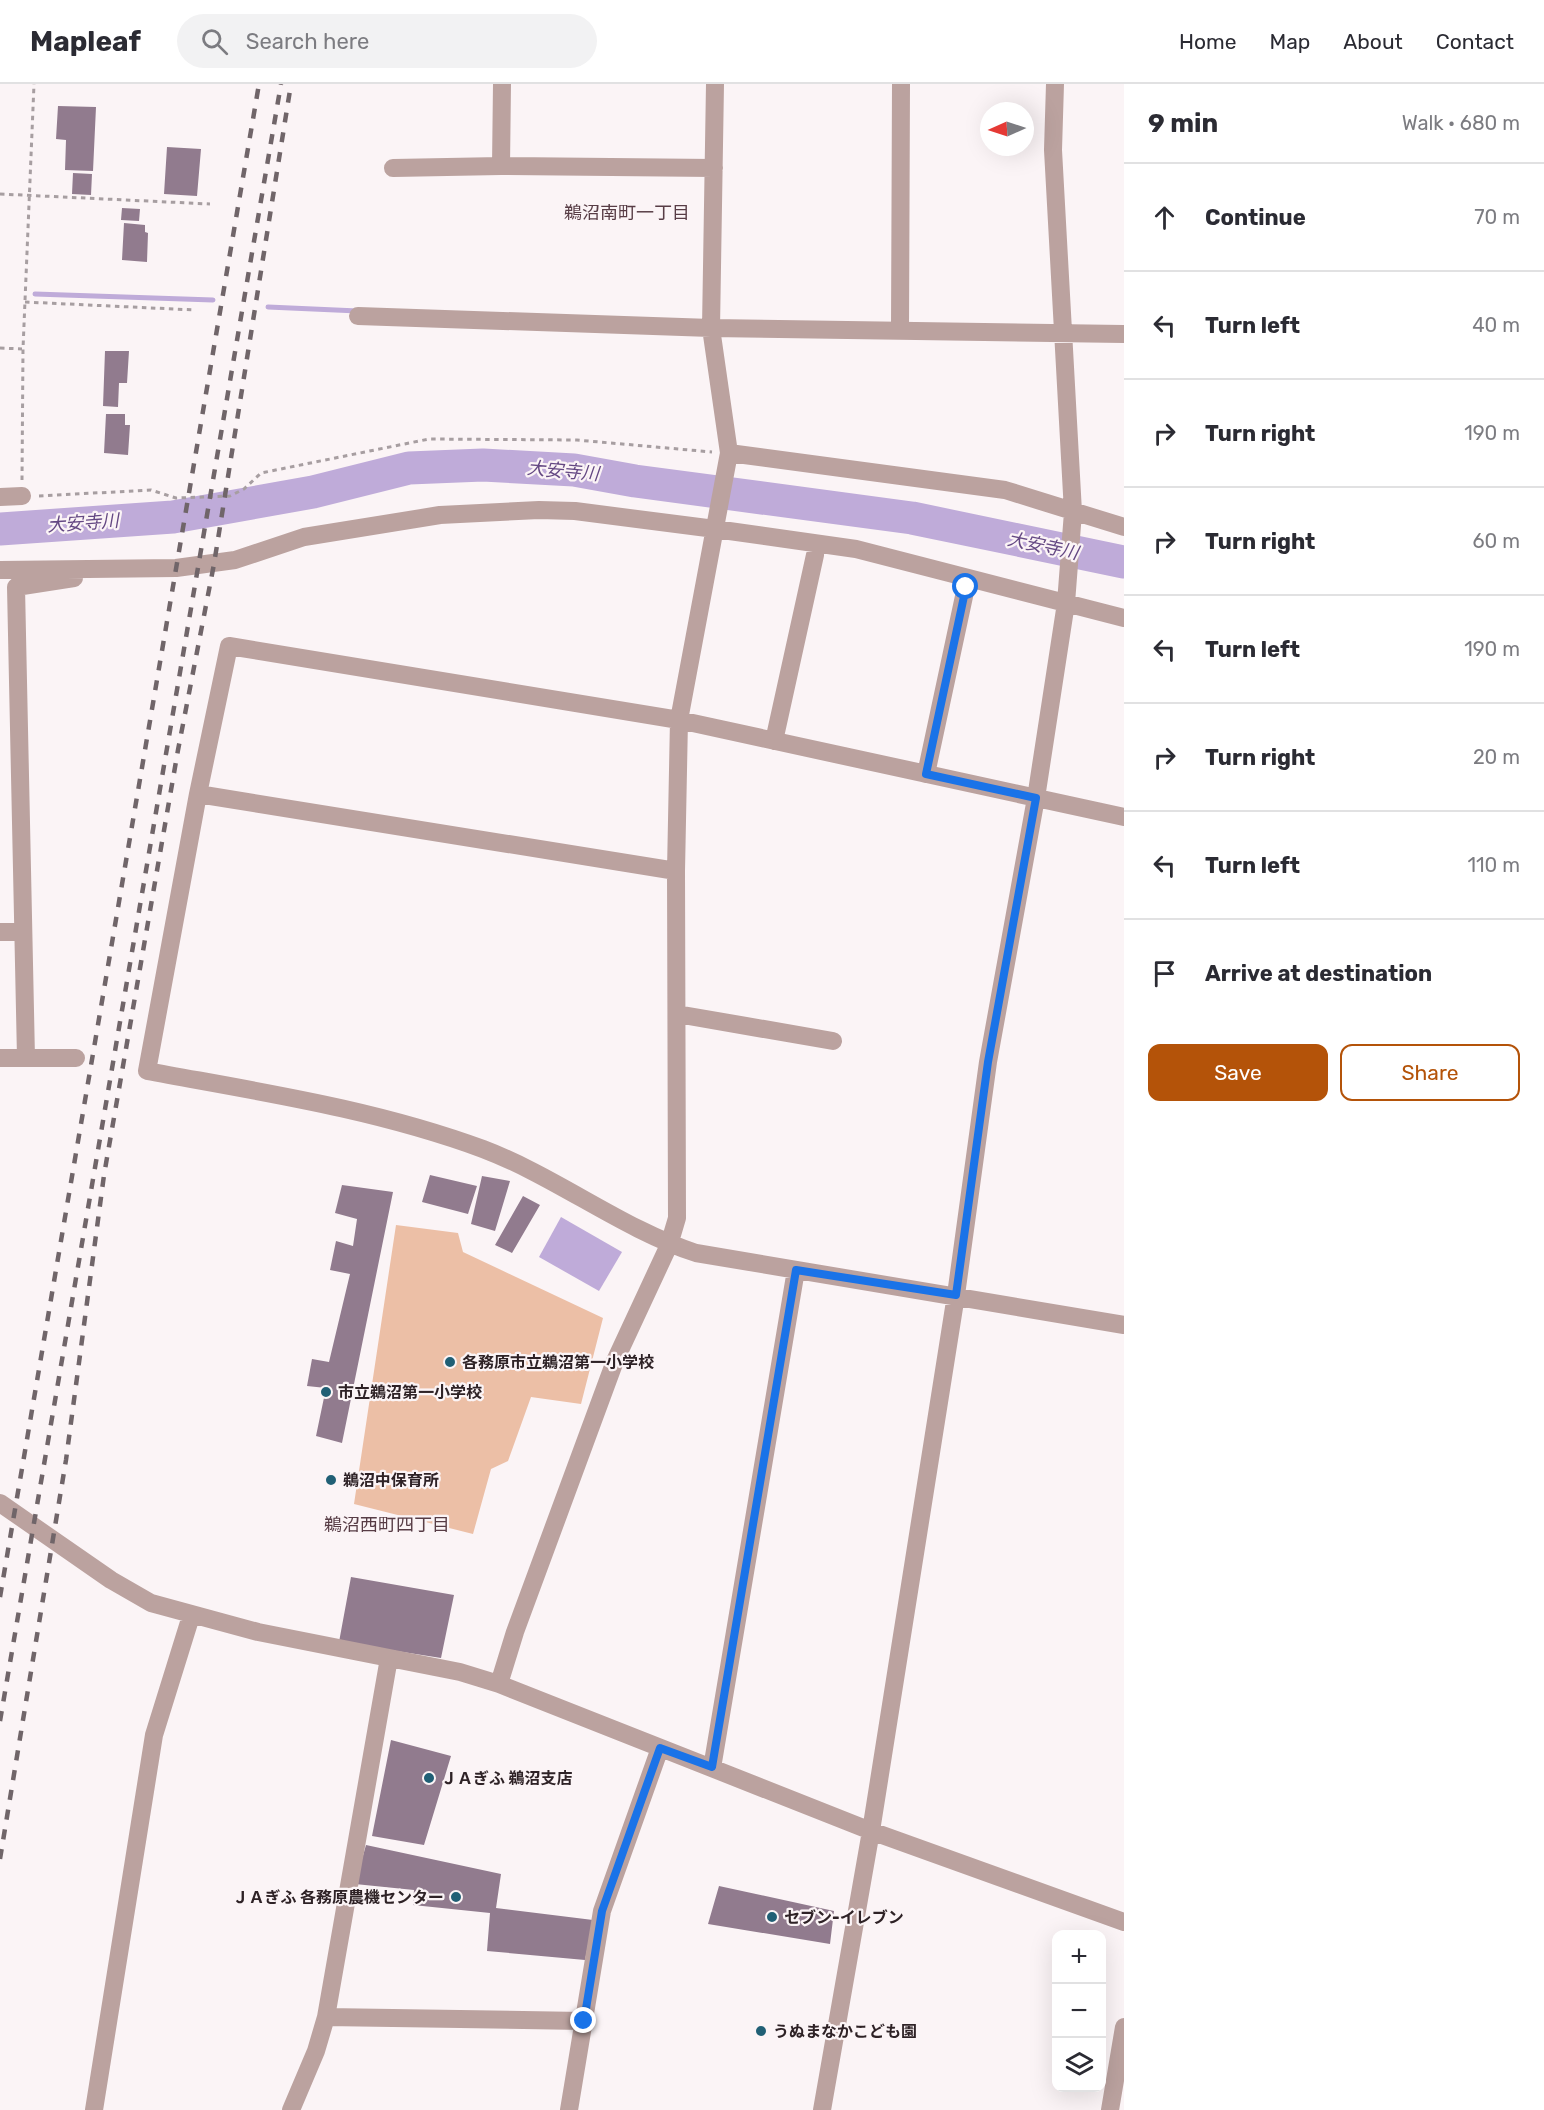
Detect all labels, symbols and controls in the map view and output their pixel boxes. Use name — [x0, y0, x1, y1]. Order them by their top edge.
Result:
search box — [177, 14, 597, 68]
text: Mapleaf — [30, 25, 141, 58]
icon: search — [198, 25, 231, 58]
text: Search here — [246, 28, 369, 55]
text: Home — [1179, 29, 1236, 54]
text: Map — [1269, 29, 1310, 54]
text: About — [1343, 29, 1403, 54]
text: Contact — [1436, 29, 1514, 54]
north arrow — [980, 102, 1034, 156]
text: 9 min — [1148, 108, 1218, 139]
text: Walk · 680 m — [1402, 111, 1520, 135]
icon: ahead — [1148, 201, 1181, 234]
district label: 鵜沼南町一丁目 — [564, 202, 690, 224]
text: Continue — [1205, 204, 1306, 231]
text: 70 m — [1474, 205, 1520, 229]
icon: left — [1148, 309, 1181, 342]
text: Turn left — [1205, 312, 1300, 339]
text: 40 m — [1472, 313, 1520, 337]
icon: right — [1148, 417, 1181, 450]
text: Turn right — [1205, 420, 1315, 447]
text: 190 m — [1464, 421, 1520, 445]
water label: 大安寺川 — [526, 457, 602, 485]
water label: 大安寺川 — [46, 509, 122, 536]
icon: right — [1148, 525, 1181, 558]
water label: 大安寺川 — [1005, 528, 1082, 565]
text: Turn right — [1205, 528, 1315, 555]
text: 60 m — [1473, 529, 1520, 553]
route start — [952, 573, 978, 599]
icon: left — [1148, 633, 1181, 666]
text: Turn left — [1205, 636, 1300, 663]
text: 190 m — [1464, 637, 1520, 661]
icon: right — [1148, 741, 1181, 774]
text: Turn right — [1205, 744, 1315, 771]
text: 20 m — [1473, 745, 1520, 769]
icon: left — [1148, 849, 1181, 882]
text: Turn left — [1205, 852, 1300, 879]
text: 110 m — [1468, 853, 1520, 877]
icon: arrive — [1148, 957, 1181, 990]
text: Arrive at destination — [1205, 960, 1432, 987]
button: Save — [1148, 1044, 1328, 1101]
button: Share — [1340, 1044, 1520, 1101]
place label: 各務原市立鵜沼第一小学校 — [462, 1353, 654, 1372]
marker: 各務原市立鵜沼第一小学校 — [443, 1355, 457, 1369]
place label: 市立鵜沼第一小学校 — [338, 1383, 482, 1402]
marker: 市立鵜沼第一小学校 — [319, 1385, 333, 1399]
place label: 鵜沼中保育所 — [343, 1471, 439, 1490]
marker: 鵜沼中保育所 — [324, 1473, 338, 1487]
district label: 鵜沼西町四丁目 — [324, 1514, 450, 1536]
place label: ＪＡぎふ 鵜沼支店 — [441, 1769, 572, 1788]
marker: ＪＡぎふ 鵜沼支店 — [422, 1771, 436, 1785]
place label: ＪＡぎふ 各務原農機センター — [233, 1888, 444, 1907]
marker: ＪＡぎふ 各務原農機センター — [449, 1890, 463, 1904]
place label: セブン-イレブン — [784, 1908, 904, 1927]
marker: セブン-イレブン — [765, 1910, 779, 1924]
map controls — [1052, 1930, 1106, 2092]
button: + — [1052, 1930, 1106, 1984]
button: − — [1052, 1984, 1106, 2038]
route end — [570, 2007, 596, 2033]
place label: うぬまなかこども園 — [773, 2022, 917, 2041]
marker: うぬまなかこども園 — [754, 2024, 768, 2038]
button: layers — [1052, 2038, 1106, 2092]

